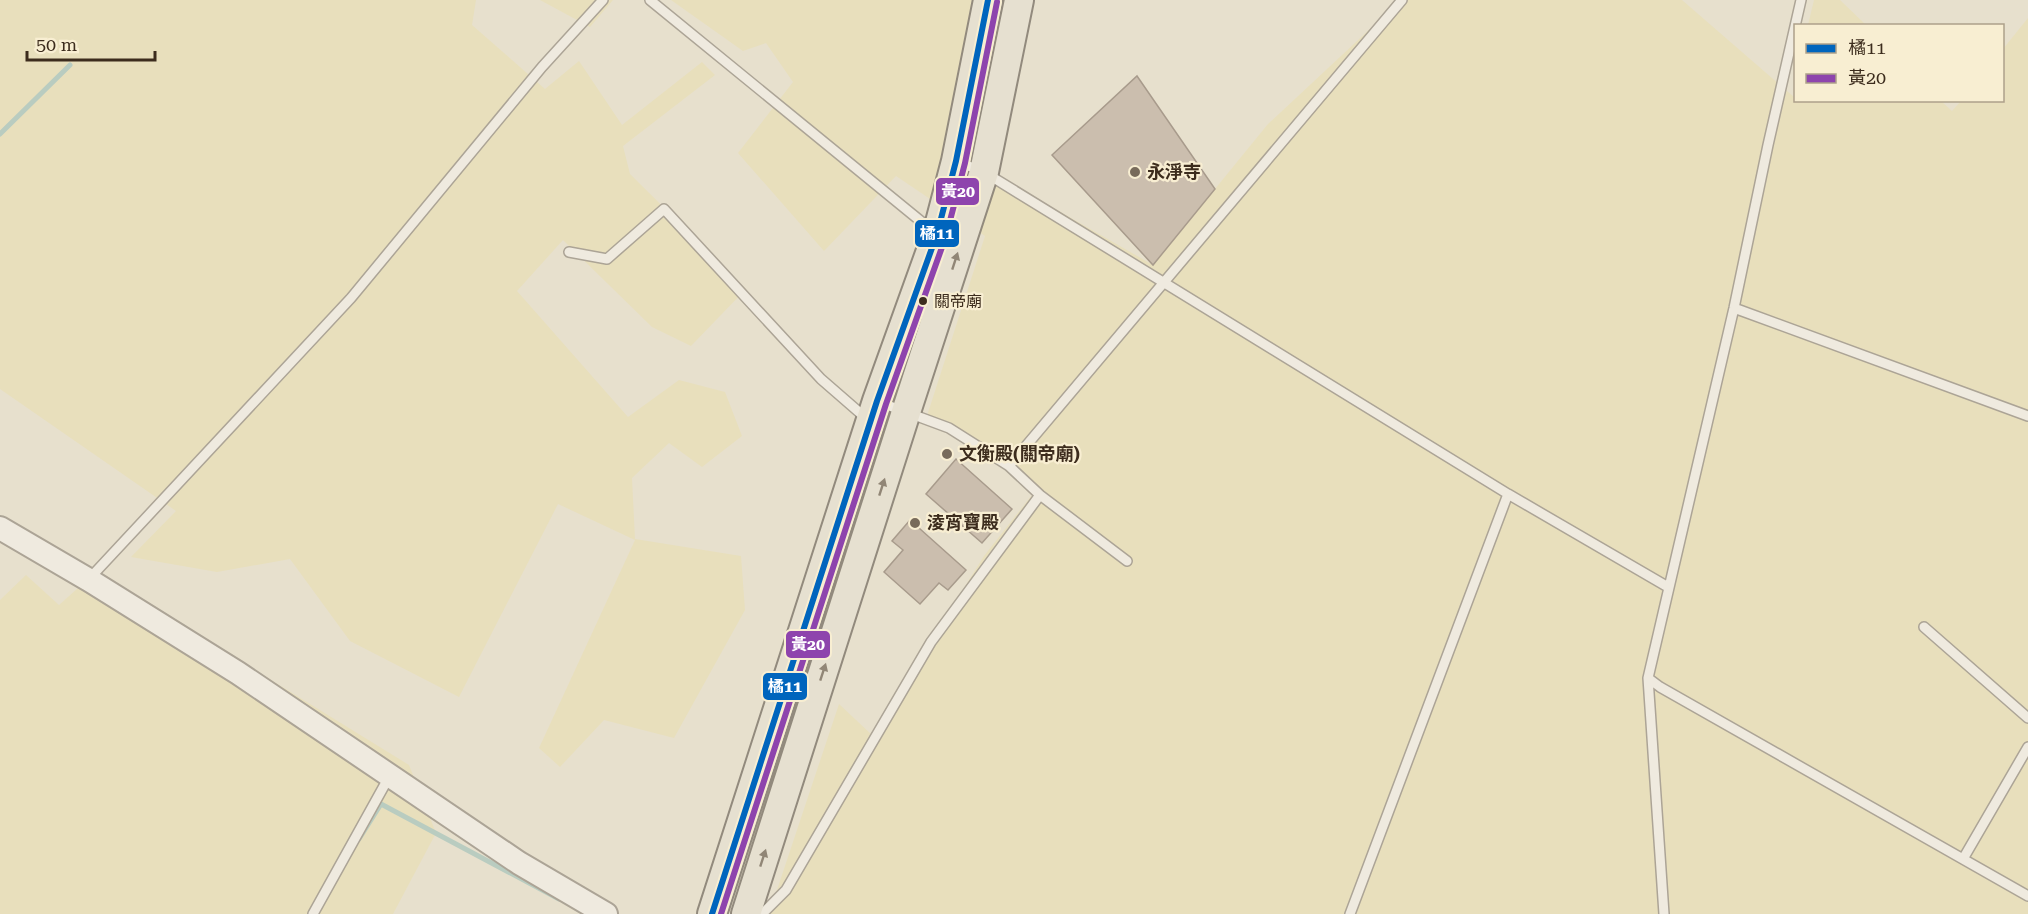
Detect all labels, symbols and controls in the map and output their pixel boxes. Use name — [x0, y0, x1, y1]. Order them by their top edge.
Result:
scale bar — [27, 24, 154, 62]
legend — [1794, 24, 2004, 102]
text: 50 m — [36, 34, 77, 55]
text: 橘11 — [1848, 37, 1886, 58]
text: 黃20 — [1848, 67, 1886, 88]
place label: 永淨寺 — [1147, 161, 1201, 182]
marker: 永淨寺 — [1128, 165, 1142, 179]
line badge: 黃20 — [935, 177, 980, 206]
text: 黃20 — [941, 182, 975, 201]
line badge: 橘11 — [914, 219, 960, 248]
text: 橘11 — [919, 224, 954, 243]
one-way arrow — [951, 252, 960, 270]
place label: 關帝廟 — [934, 292, 982, 311]
marker: 關帝廟 — [917, 295, 929, 307]
place label: 文衡殿(關帝廟) — [959, 443, 1080, 464]
marker: 文衡殿(關帝廟) — [940, 447, 954, 461]
one-way arrow — [877, 478, 887, 496]
place label: 淩宵寶殿 — [927, 512, 999, 533]
marker: 淩宵寶殿 — [908, 516, 922, 530]
line badge: 黃20 — [785, 630, 831, 659]
text: 黃20 — [791, 635, 825, 654]
one-way arrow — [818, 663, 828, 681]
line badge: 橘11 — [762, 672, 808, 701]
text: 橘11 — [767, 677, 802, 696]
one-way arrow — [759, 849, 769, 867]

